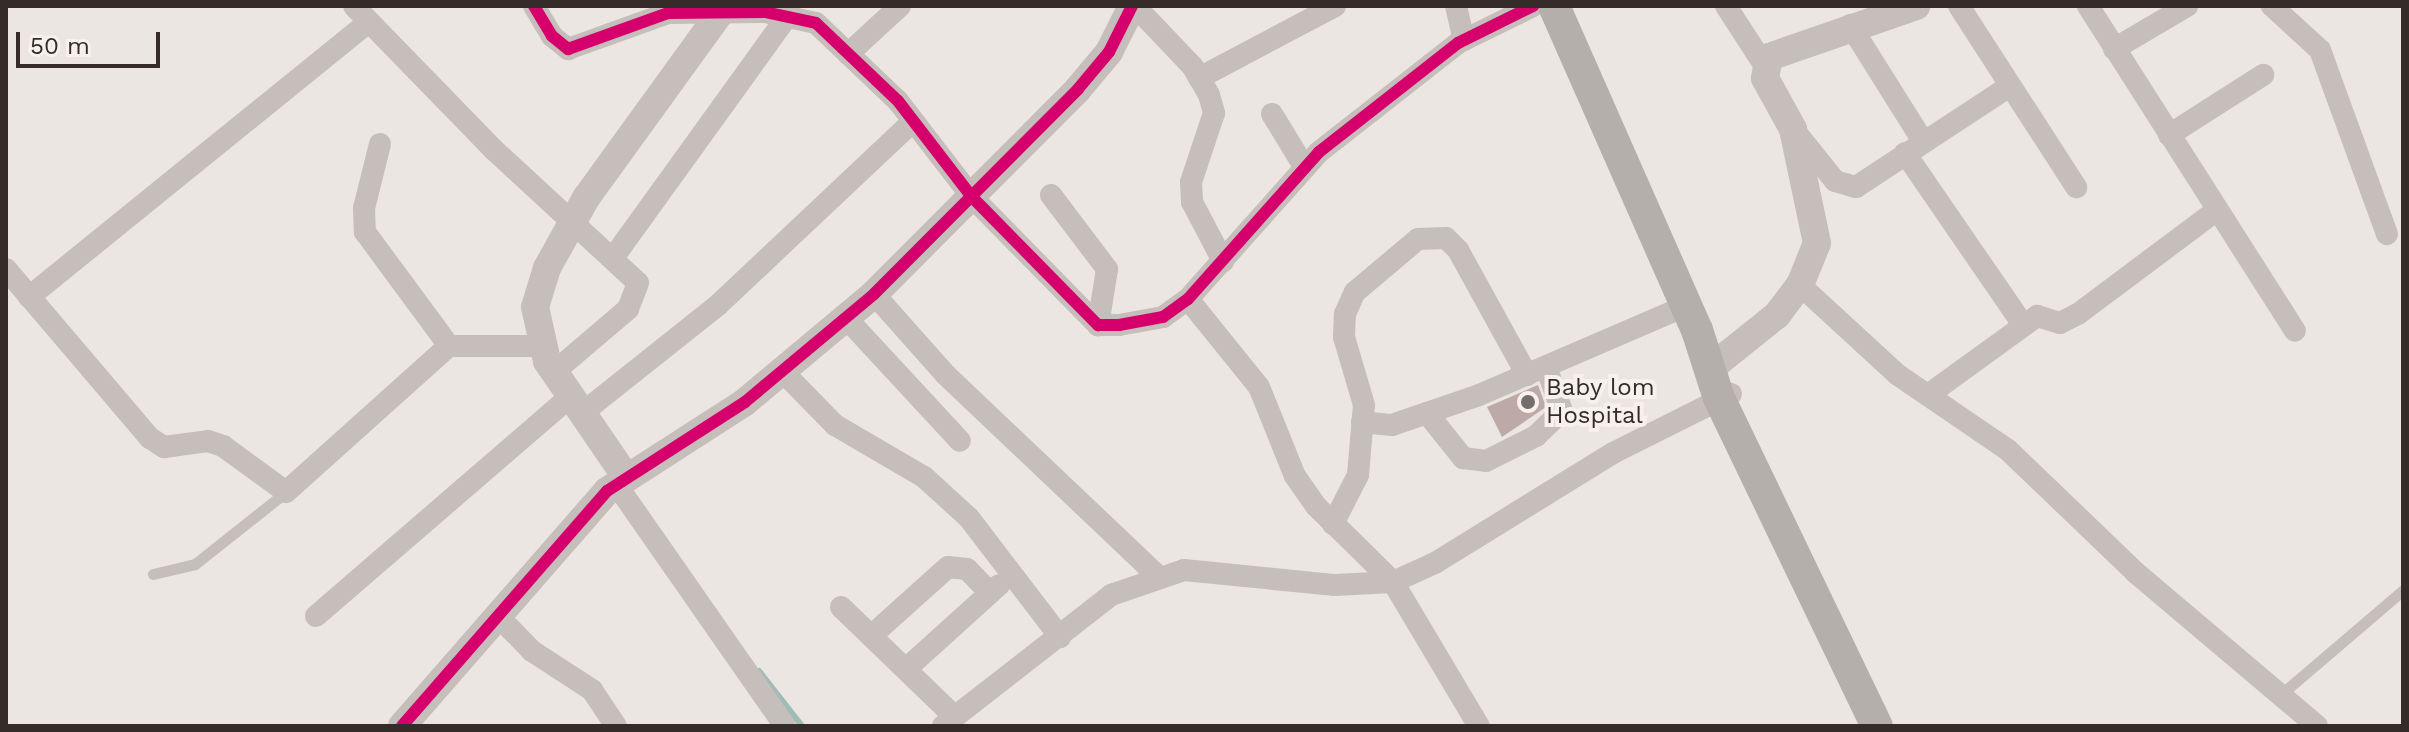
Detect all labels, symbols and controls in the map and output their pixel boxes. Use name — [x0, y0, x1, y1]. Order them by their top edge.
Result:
scale bar — [20, 16, 164, 66]
text: 50 m — [30, 32, 90, 60]
place label: Baby lom Hospital — [1546, 374, 1655, 430]
marker: Baby lom Hospital — [1517, 391, 1539, 413]

